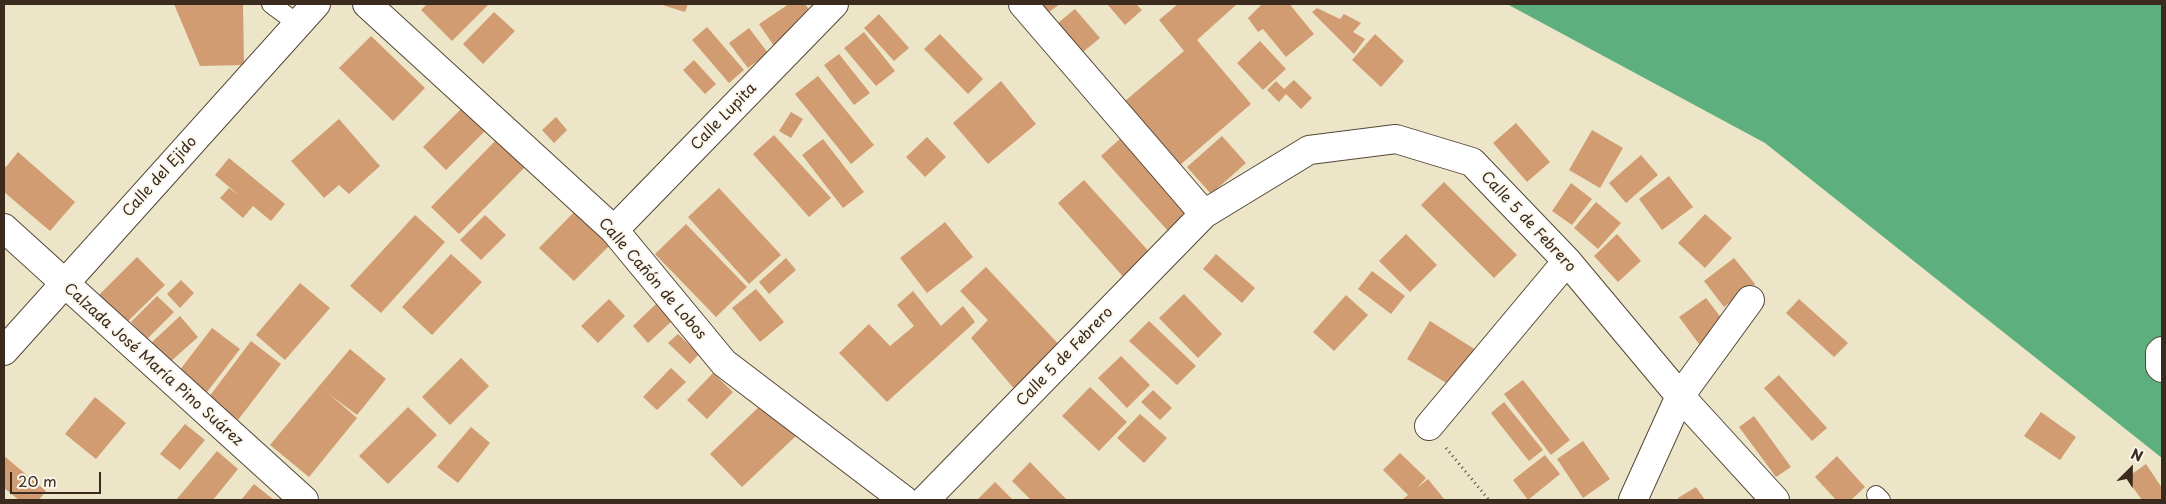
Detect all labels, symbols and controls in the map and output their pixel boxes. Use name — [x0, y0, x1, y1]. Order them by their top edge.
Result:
street label: Calle Lupita — [687, 80, 761, 154]
street label: Calle del Ejido — [119, 133, 201, 221]
street label: Calle 5 de Febrero — [1477, 168, 1579, 276]
street label: Calle Cañón de Lobos — [594, 215, 710, 343]
street label: Calzada José María Pino Suárez — [60, 280, 246, 450]
street label: Calle 5 de Febrero — [1013, 304, 1117, 410]
text: N — [2128, 443, 2146, 467]
north arrow — [2106, 444, 2156, 494]
scale bar — [12, 462, 104, 494]
text: 20 m — [18, 469, 57, 492]

